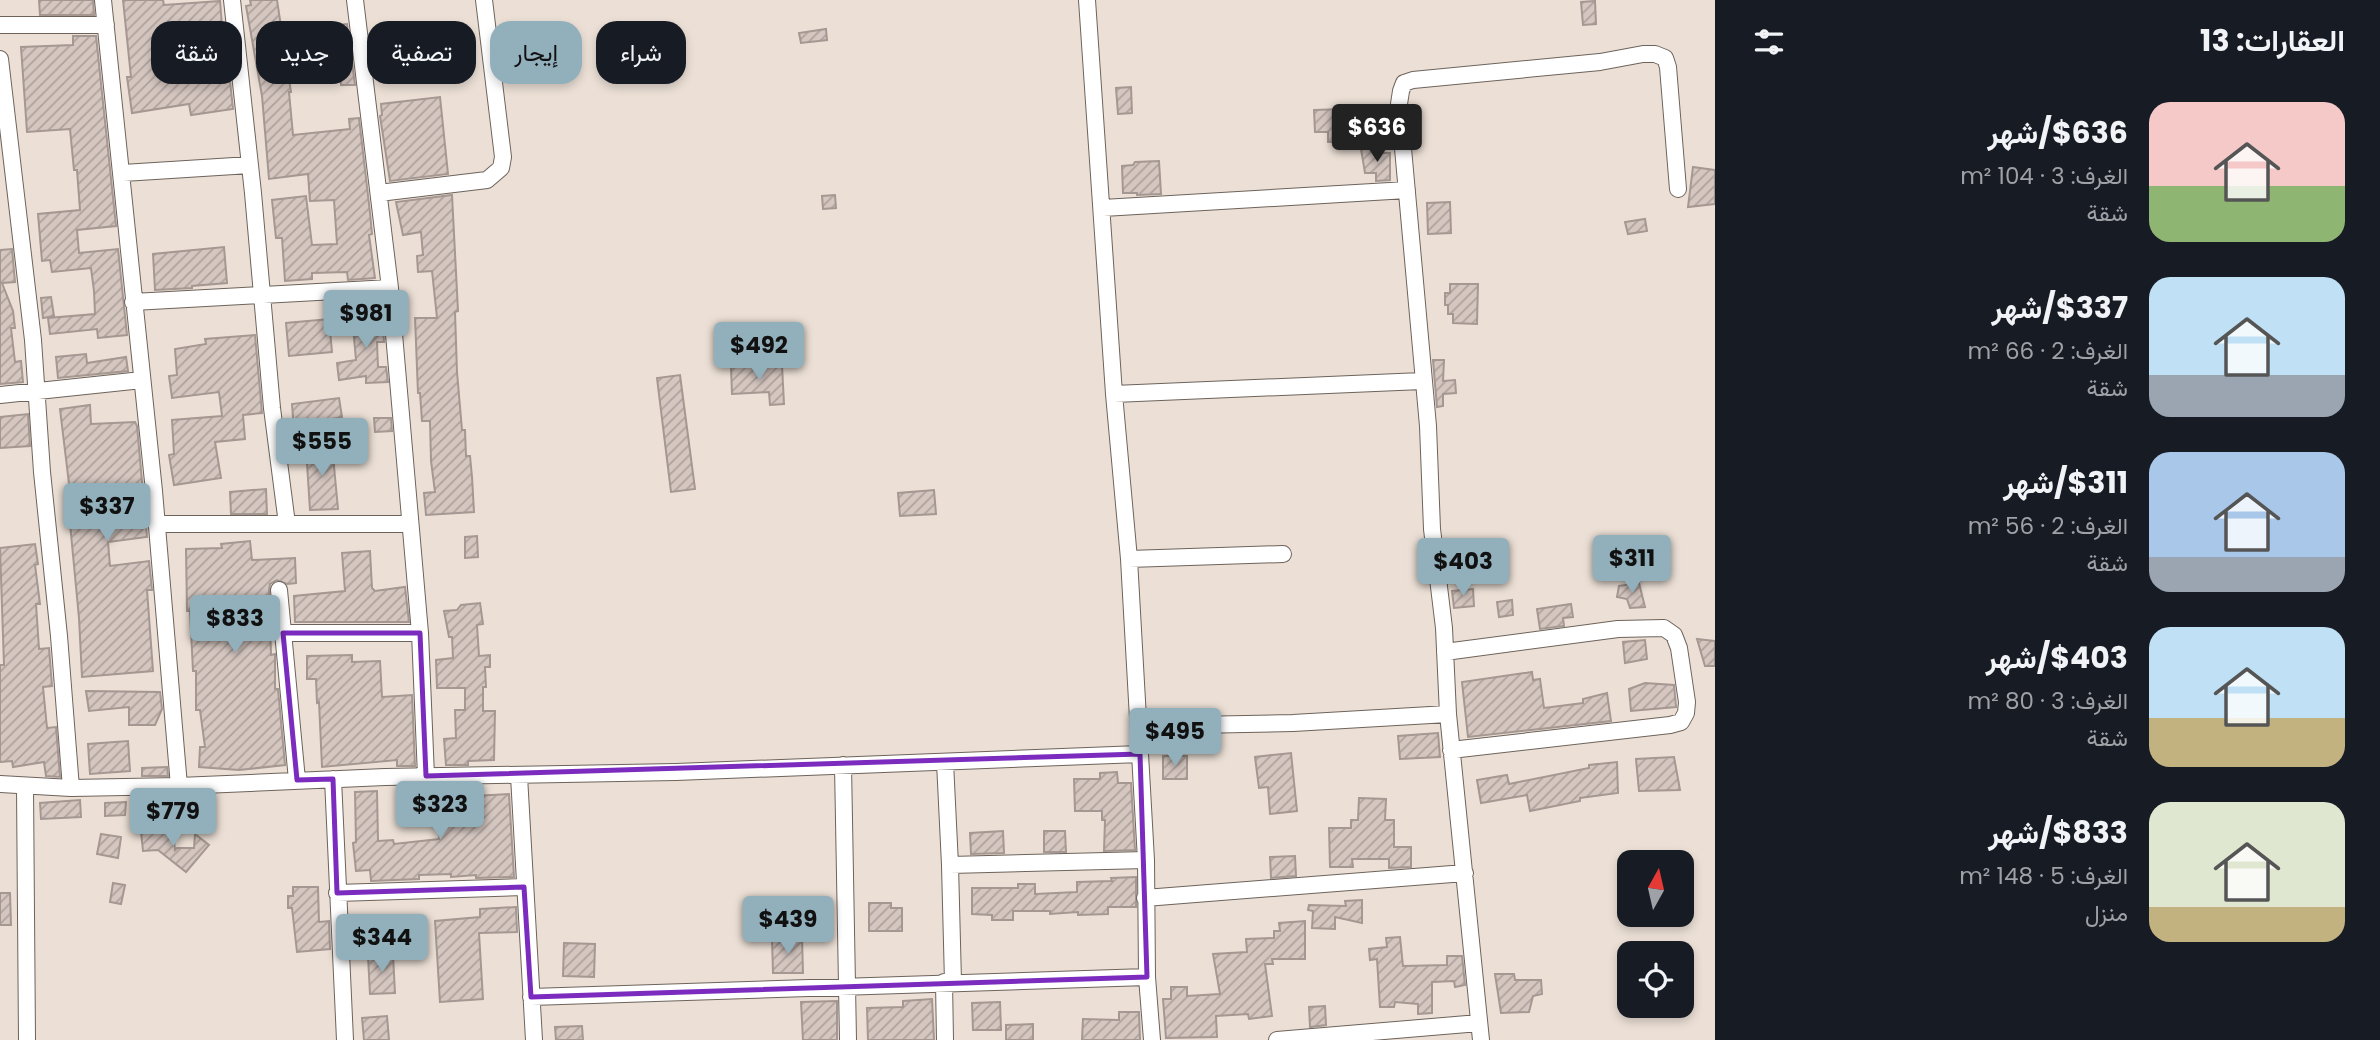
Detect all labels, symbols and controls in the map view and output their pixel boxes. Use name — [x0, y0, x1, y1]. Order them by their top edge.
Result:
text: العقارات: 13 — [2200, 19, 2345, 62]
chip: شقة — [151, 21, 242, 84]
chip: جديد — [256, 21, 353, 84]
chip: تصفية — [367, 21, 476, 84]
chip: إيجار — [490, 21, 582, 84]
chip: شراء — [596, 21, 686, 84]
icon: filters — [1750, 23, 1788, 61]
pin: $636 — [1336, 104, 1418, 164]
text: $636 — [1348, 111, 1406, 143]
text: $636/شهر — [1987, 111, 2128, 154]
icon: home — [2205, 130, 2289, 214]
text: الغرف: 3 · 104 m² — [1960, 160, 2128, 192]
text: شقة — [2086, 197, 2128, 229]
text: $337/شهر — [1992, 286, 2128, 329]
pin: $981 — [325, 290, 407, 350]
text: $981 — [340, 297, 392, 329]
icon: home — [2205, 305, 2289, 389]
pin: $492 — [718, 322, 800, 382]
text: $492 — [730, 329, 788, 361]
text: الغرف: 2 · 66 m² — [1968, 335, 2128, 367]
text: شقة — [2086, 372, 2128, 404]
pin: $555 — [281, 419, 363, 478]
text: $555 — [292, 425, 352, 457]
text: $311/شهر — [2003, 461, 2128, 504]
icon: home — [2205, 480, 2289, 564]
pin: $337 — [66, 484, 148, 543]
text: $337 — [79, 490, 135, 522]
text: الغرف: 2 · 56 m² — [1968, 510, 2128, 542]
pin: $311 — [1591, 536, 1673, 595]
pin: $403 — [1422, 538, 1504, 598]
text: $311 — [1609, 542, 1655, 574]
text: $403 — [1433, 545, 1493, 577]
text: شقة — [2086, 547, 2128, 579]
pin: $833 — [194, 596, 276, 655]
text: $833 — [206, 602, 264, 634]
text: $403/شهر — [1986, 636, 2128, 679]
icon: home — [2205, 655, 2289, 739]
text: الغرف: 3 · 80 m² — [1967, 685, 2128, 717]
pin: $495 — [1134, 708, 1216, 768]
text: $495 — [1145, 715, 1205, 747]
text: شقة — [2086, 722, 2128, 754]
pin: $323 — [399, 782, 481, 841]
pin: $779 — [132, 788, 214, 848]
text: $323 — [412, 788, 468, 820]
text: $779 — [146, 795, 200, 827]
text: $833/شهر — [1988, 811, 2128, 854]
icon: home — [2205, 830, 2289, 914]
north arrow — [1617, 850, 1694, 928]
map controls — [1617, 850, 1694, 1018]
text: الغرف: 5 · 148 m² — [1959, 860, 2128, 892]
pin: $439 — [747, 897, 829, 956]
text: منزل — [2085, 897, 2128, 929]
text: $439 — [759, 903, 817, 935]
pin: $344 — [341, 914, 423, 974]
text: $344 — [352, 921, 412, 953]
button: locate — [1617, 941, 1694, 1018]

